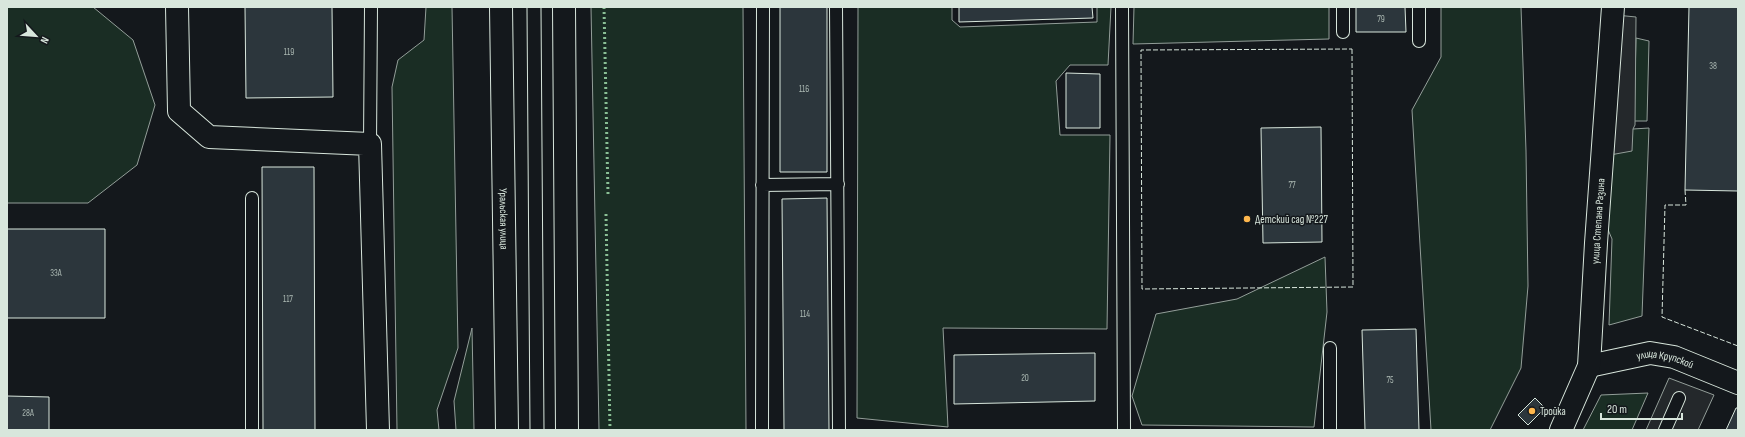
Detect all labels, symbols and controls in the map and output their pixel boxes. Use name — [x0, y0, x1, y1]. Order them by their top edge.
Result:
house number: 79 — [1377, 14, 1385, 25]
north arrow — [16, 16, 56, 56]
text: N — [37, 35, 52, 46]
house number: 119 — [284, 47, 294, 58]
house number: 38 — [1709, 61, 1717, 72]
house number: 116 — [799, 84, 809, 95]
street label: улица Степана Разина — [1589, 178, 1608, 264]
house number: 77 — [1288, 180, 1296, 191]
street label: Уральская улица — [497, 188, 510, 250]
place label: Детский сад №227 — [1255, 213, 1328, 226]
marker: Детский сад №227 — [1242, 214, 1252, 224]
house number: 33А — [50, 268, 62, 279]
house number: 117 — [283, 294, 293, 305]
house number: 114 — [800, 309, 810, 320]
street label: улица Крупской — [1635, 347, 1696, 372]
house number: 20 — [1021, 373, 1029, 384]
house number: 75 — [1386, 375, 1394, 386]
scale bar — [1601, 395, 1682, 421]
text: 20 m — [1607, 402, 1627, 417]
place label: Тройка — [1540, 405, 1566, 418]
marker: Тройка — [1527, 406, 1537, 416]
house number: 28А — [22, 408, 34, 419]

